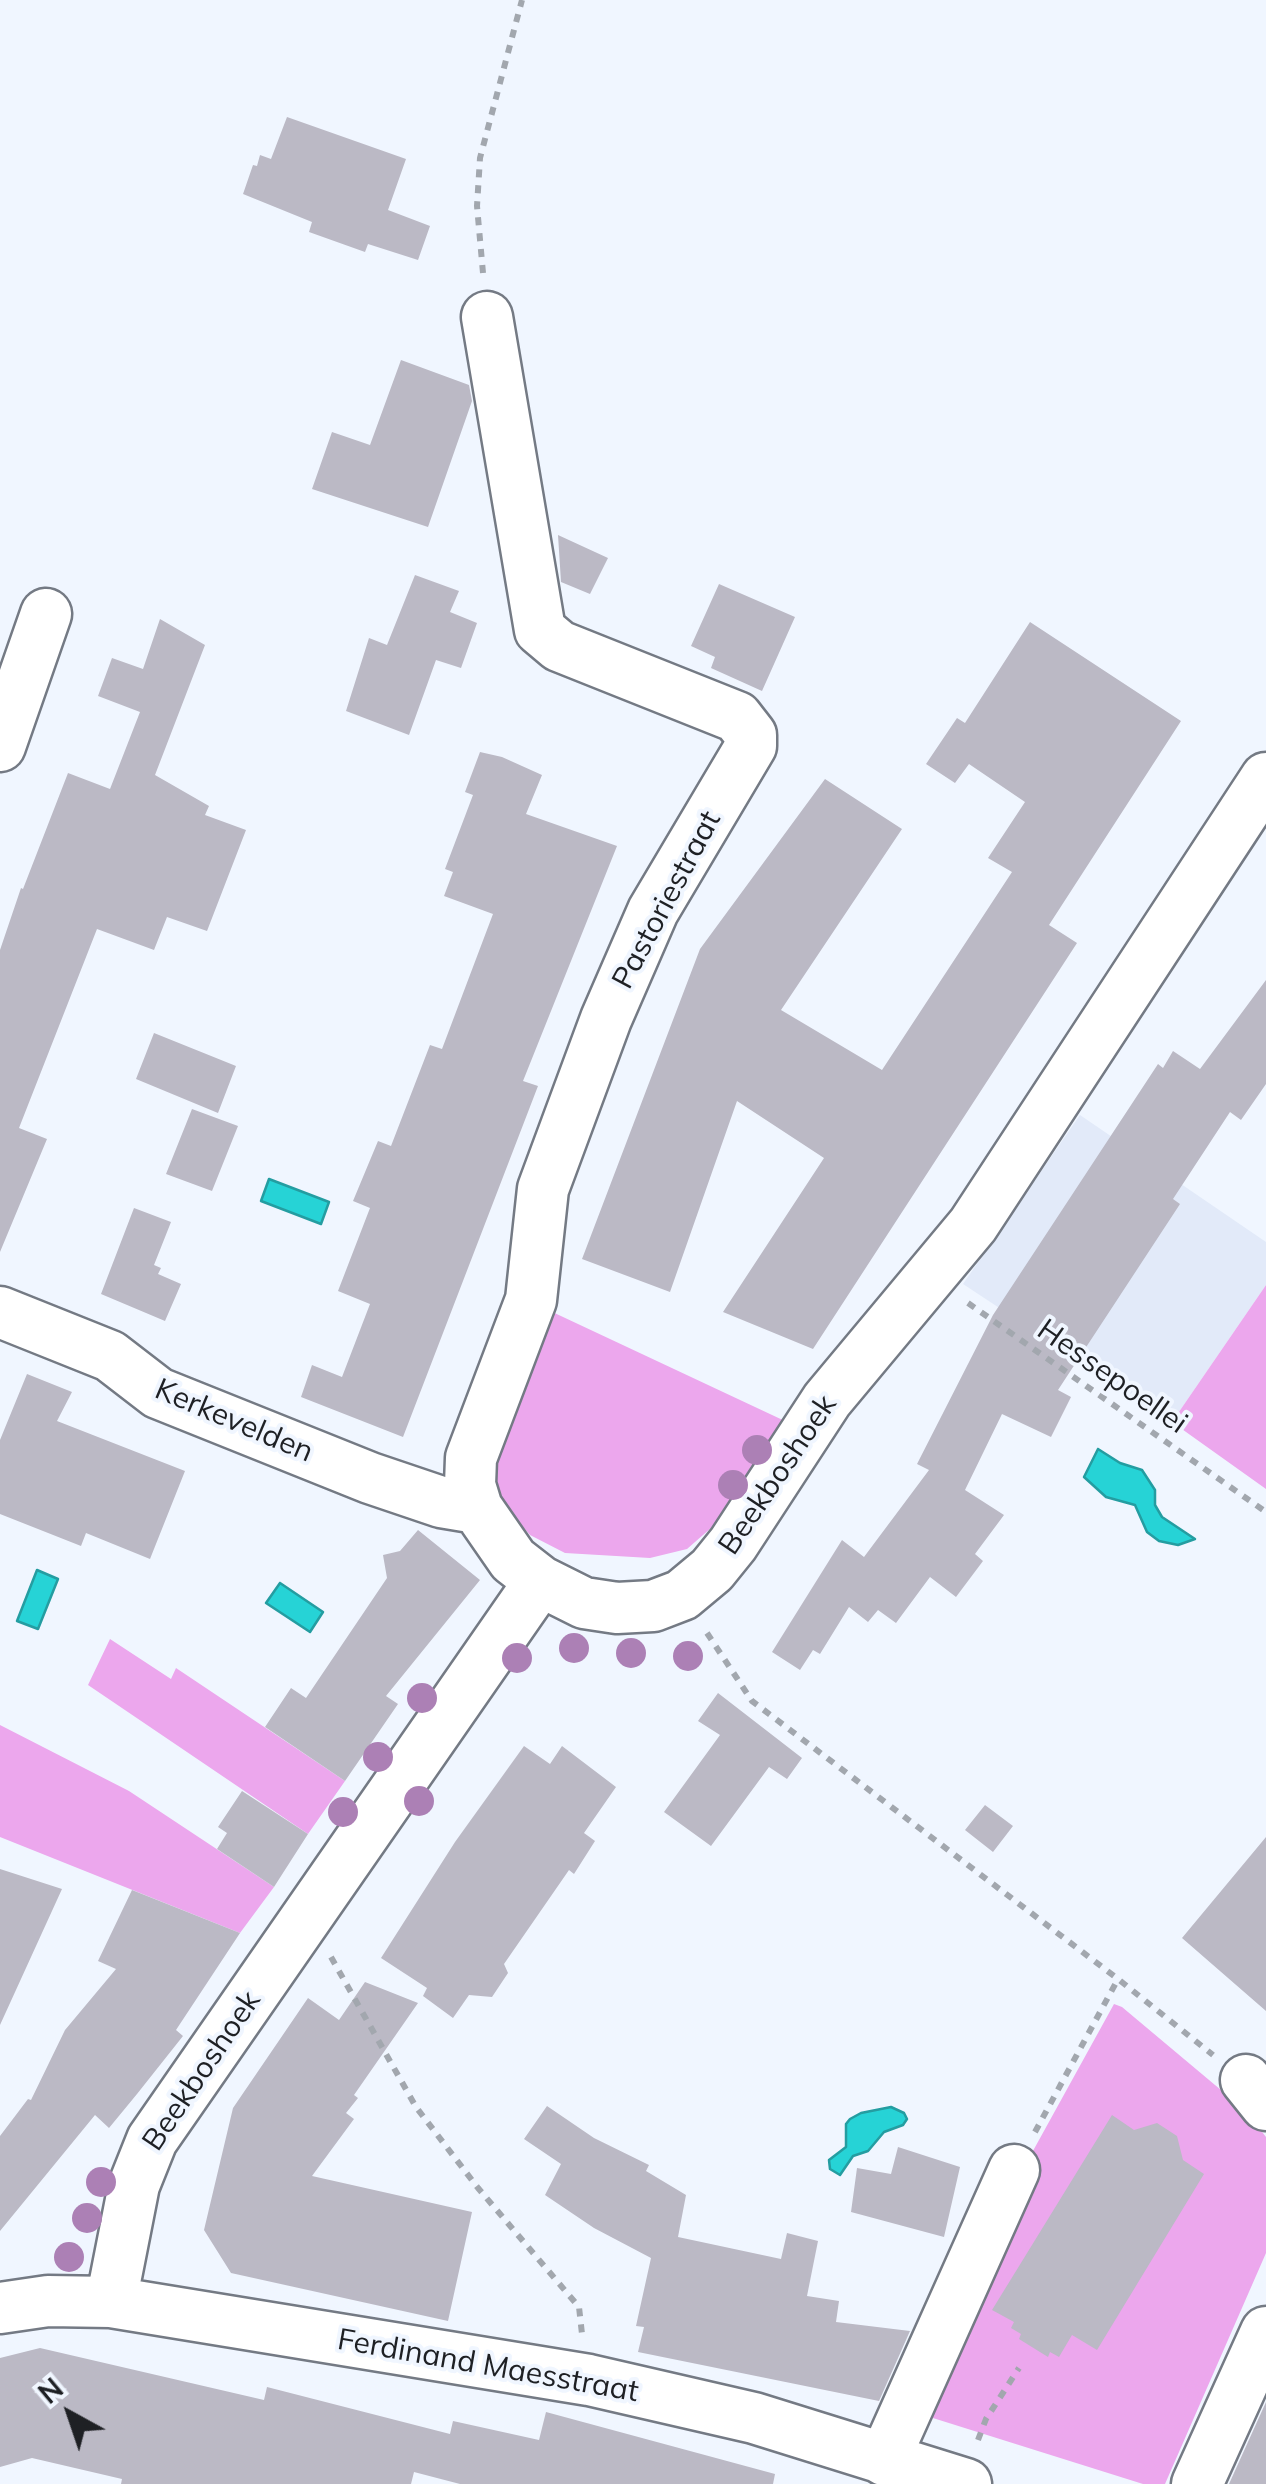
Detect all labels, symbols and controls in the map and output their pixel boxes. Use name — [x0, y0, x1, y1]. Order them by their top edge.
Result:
street label: Pastoriestraat — [605, 805, 729, 995]
street label: Hessepoellei — [1030, 1312, 1194, 1442]
street label: Kerkevelden — [150, 1372, 318, 1470]
street label: Beekboshoek — [711, 1388, 845, 1562]
street label: Beekboshoek — [135, 1984, 269, 2158]
street label: Ferdinand Maesstraat — [335, 2322, 641, 2410]
north arrow — [20, 2364, 120, 2464]
text: N — [31, 2370, 70, 2411]

